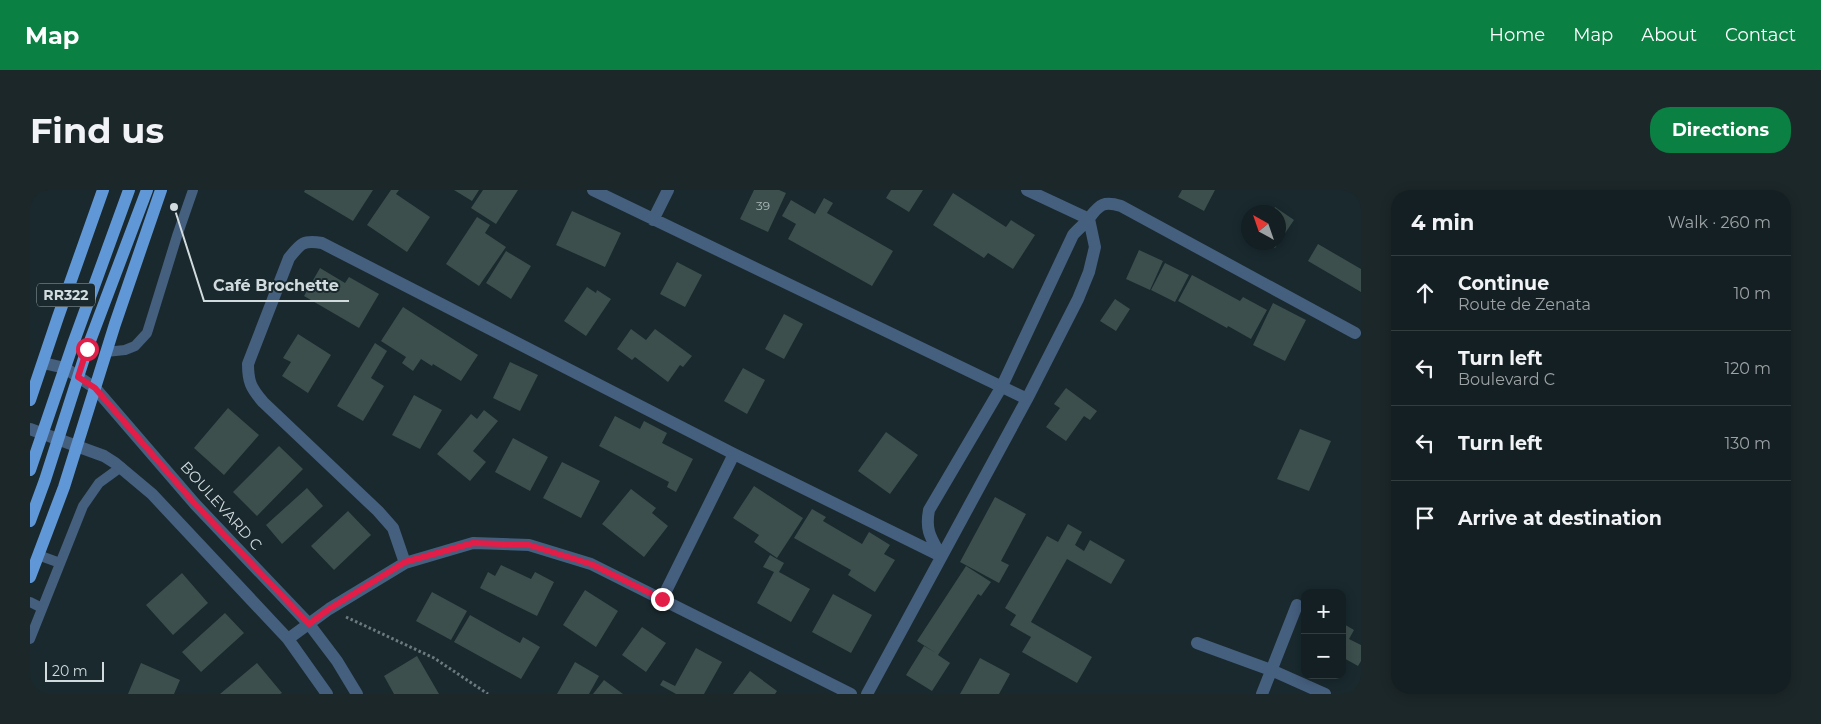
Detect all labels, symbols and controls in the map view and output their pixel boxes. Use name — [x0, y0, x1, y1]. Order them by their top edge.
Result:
text: Map — [25, 21, 79, 50]
text: Home — [1489, 24, 1545, 46]
text: Map — [1573, 24, 1613, 46]
text: About — [1641, 24, 1697, 46]
text: Contact — [1725, 24, 1796, 46]
button: Directions — [1650, 107, 1791, 153]
text: Find us — [30, 109, 164, 152]
house number: 39 — [756, 198, 770, 213]
north arrow — [1241, 205, 1286, 250]
text: 4 min — [1411, 210, 1474, 235]
text: Walk · 260 m — [1668, 213, 1771, 232]
callout: Café Brochette — [204, 270, 349, 301]
text: Continue — [1458, 272, 1549, 295]
text: Café Brochette — [213, 276, 339, 295]
icon: ahead — [1411, 279, 1439, 307]
road number: RR322 — [37, 284, 95, 306]
text: 10 m — [1733, 284, 1771, 303]
text: Route de Zenata — [1458, 295, 1591, 314]
route start — [76, 338, 99, 361]
text: Turn left — [1458, 347, 1543, 370]
icon: left — [1411, 354, 1439, 382]
text: 120 m — [1724, 359, 1771, 378]
text: Boulevard C — [1458, 370, 1555, 389]
icon: left — [1411, 429, 1439, 457]
text: Turn left — [1458, 432, 1543, 455]
text: 130 m — [1724, 434, 1771, 453]
street label: BOULEVARD C — [177, 457, 266, 554]
icon: arrive — [1411, 504, 1439, 532]
text: Arrive at destination — [1458, 507, 1662, 530]
route end — [651, 588, 674, 611]
map controls — [1301, 589, 1346, 679]
button: + — [1301, 589, 1346, 634]
button: − — [1301, 634, 1346, 679]
scale bar — [45, 659, 104, 682]
text: 20 m — [52, 662, 88, 680]

